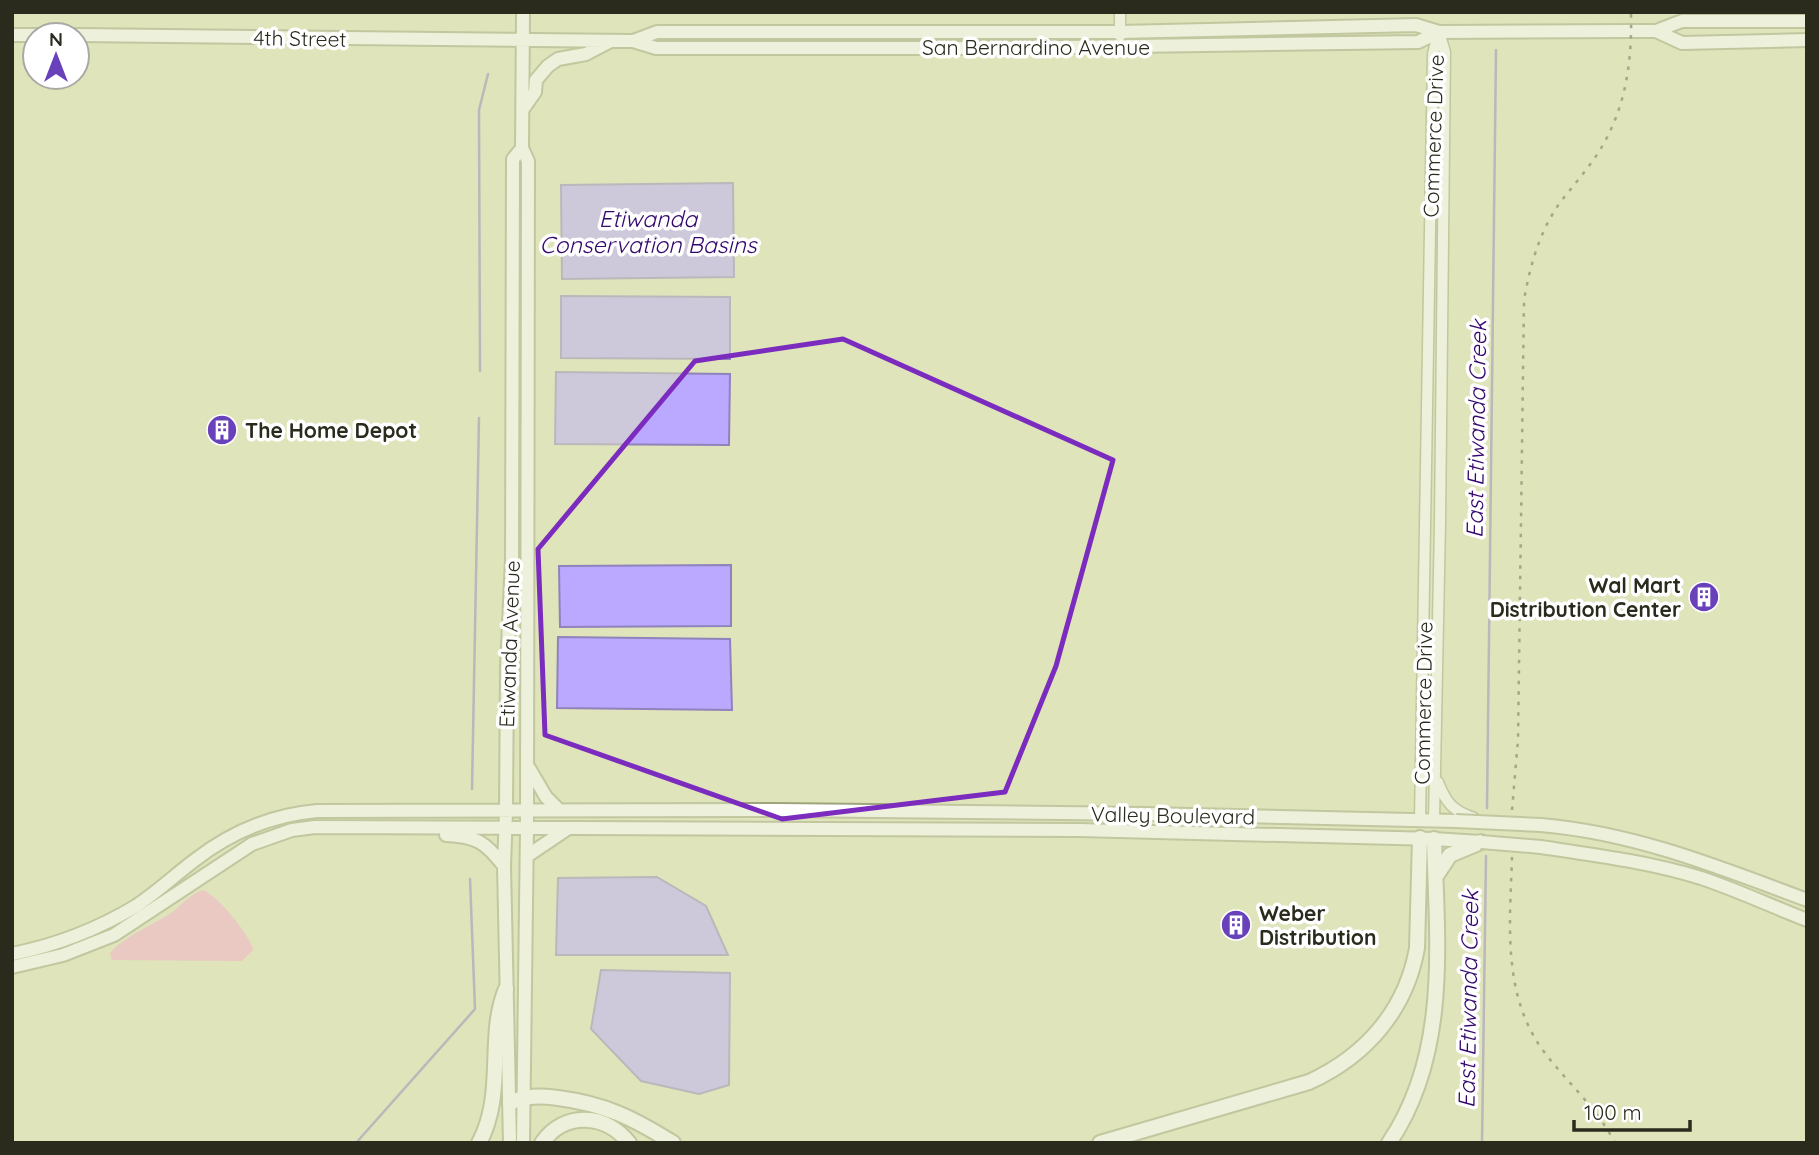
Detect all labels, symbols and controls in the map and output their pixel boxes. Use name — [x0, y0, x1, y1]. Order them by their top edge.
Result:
north arrow — [21, 21, 91, 91]
street label: 4th Street — [253, 24, 347, 52]
text: N — [49, 27, 63, 51]
street label: San Bernardino Avenue — [922, 34, 1150, 60]
street label: Commerce Drive — [1417, 54, 1449, 218]
water label: Etiwanda Conservation Basins — [540, 204, 759, 259]
water label: East Etiwanda Creek — [1460, 318, 1492, 538]
building icon: The Home Depot — [205, 413, 239, 447]
place label: The Home Depot — [245, 417, 417, 443]
street label: Etiwanda Avenue — [493, 560, 525, 728]
place label: Wal Mart Distribution Center — [1490, 572, 1681, 622]
building icon: Wal Mart Distribution Center — [1687, 580, 1721, 614]
street label: Commerce Drive — [1409, 621, 1437, 785]
street label: Valley Boulevard — [1091, 801, 1255, 829]
water label: East Etiwanda Creek — [1452, 888, 1484, 1108]
place label: Weber Distribution — [1259, 900, 1376, 950]
building icon: Weber Distribution — [1219, 908, 1253, 942]
scale bar — [1574, 1088, 1689, 1132]
text: 100 m — [1584, 1099, 1642, 1125]

